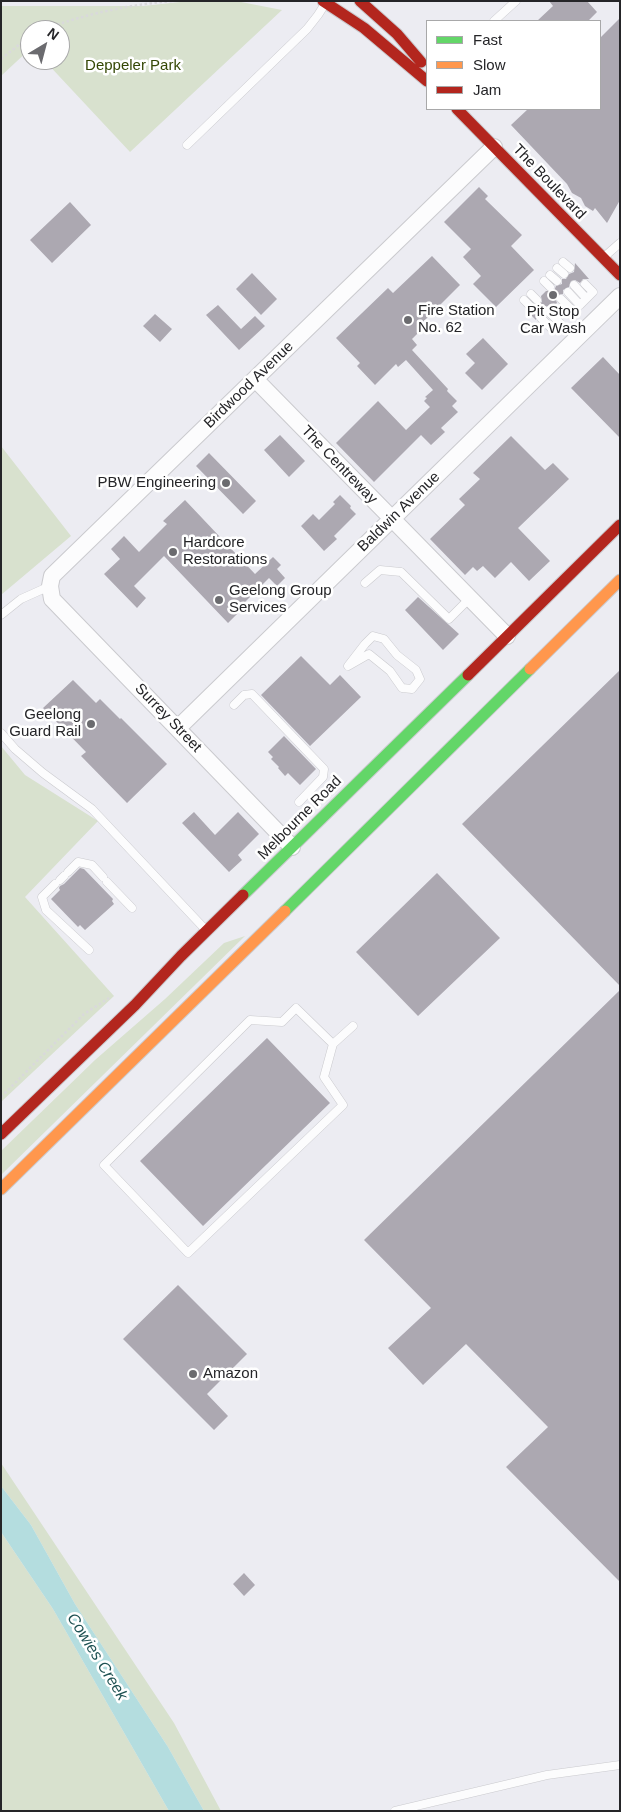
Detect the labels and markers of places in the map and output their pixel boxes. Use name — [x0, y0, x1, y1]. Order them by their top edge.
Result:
marker: Pit Stop Car Wash — [547, 289, 559, 301]
place label: Fire Station No. 62 — [418, 302, 495, 337]
place label: Pit Stop Car Wash — [520, 303, 586, 338]
marker: Fire Station No. 62 — [402, 314, 414, 326]
place label: PBW Engineering — [98, 474, 216, 492]
marker: PBW Engineering — [220, 477, 232, 489]
place label: Hardcore Restorations — [183, 534, 267, 569]
marker: Hardcore Restorations — [167, 546, 179, 558]
place label: Geelong Group Services — [229, 582, 332, 617]
marker: Geelong Group Services — [213, 594, 225, 606]
place label: Geelong Guard Rail — [9, 706, 81, 741]
marker: Geelong Guard Rail — [85, 718, 97, 730]
place label: Amazon — [203, 1365, 258, 1383]
marker: Amazon — [187, 1368, 199, 1380]

